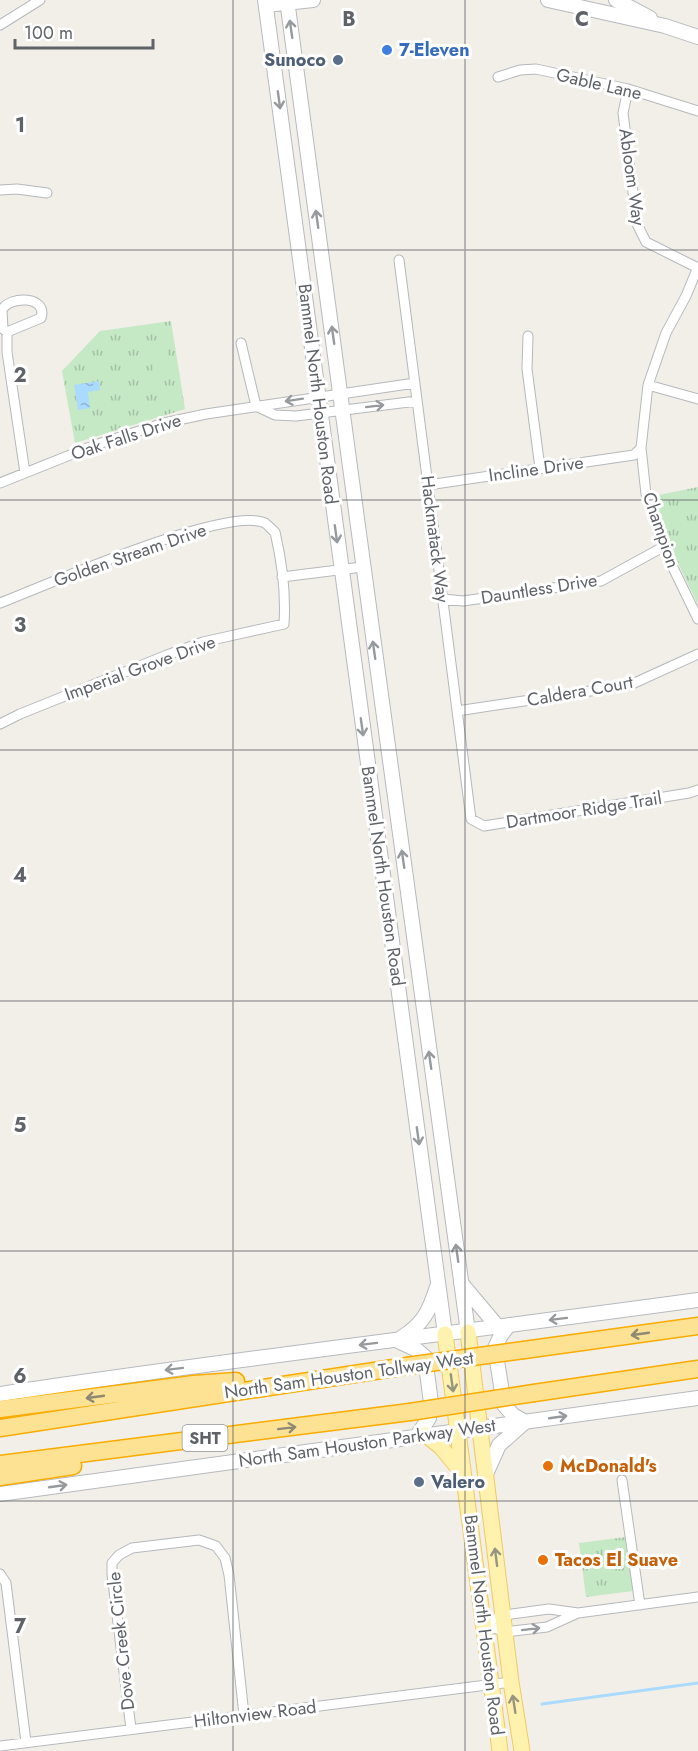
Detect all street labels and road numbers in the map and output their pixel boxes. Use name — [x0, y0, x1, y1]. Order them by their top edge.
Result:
street label: Gable Lane — [554, 62, 644, 106]
street label: Abloom Way — [612, 127, 652, 227]
street label: Bammel North Houston Road — [292, 282, 344, 506]
street label: Oak Falls Drive — [68, 407, 184, 467]
street label: Incline Drive — [487, 449, 585, 489]
street label: Hackmatack Way — [414, 474, 456, 604]
street label: Champion — [636, 489, 686, 571]
street label: Golden Stream Drive — [50, 517, 210, 593]
street label: Dauntless Drive — [479, 567, 599, 611]
street label: Imperial Grove Drive — [61, 629, 219, 707]
street label: Caldera Court — [525, 669, 636, 713]
street label: Bammel North Houston Road — [355, 764, 411, 988]
street label: Dartmoor Ridge Trail — [504, 785, 664, 835]
street label: North Sam Houston Tollway West — [223, 1345, 476, 1405]
street label: North Sam Houston Parkway West — [237, 1412, 498, 1474]
road number: SHT — [182, 1425, 228, 1451]
street label: Bammel North Houston Road — [458, 1513, 510, 1737]
street label: Dove Creek Circle — [101, 1570, 141, 1712]
street label: Hiltonview Road — [192, 1694, 318, 1734]

